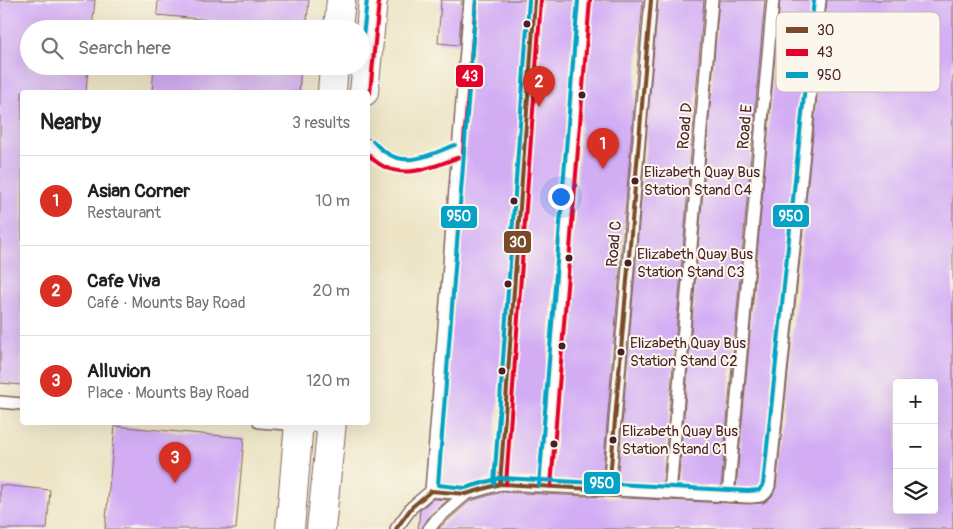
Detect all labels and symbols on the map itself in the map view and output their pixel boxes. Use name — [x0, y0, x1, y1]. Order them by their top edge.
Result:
legend — [776, 12, 940, 92]
unlabelled marker — [522, 19, 532, 29]
text: 30 — [817, 22, 834, 39]
text: 43 — [817, 44, 833, 61]
line badge: 43 — [455, 64, 484, 88]
pin: 2 — [523, 66, 555, 107]
text: 950 — [817, 67, 841, 84]
text: 43 — [462, 68, 478, 85]
unlabelled marker — [577, 90, 587, 100]
street label: Road D — [673, 102, 697, 150]
street label: Road E — [733, 104, 757, 150]
pin: 1 — [587, 128, 619, 169]
place label: Elizabeth Quay Bus Station Stand C4 — [644, 163, 760, 200]
marker: Elizabeth Quay Bus Station Stand C4 — [630, 176, 640, 186]
your location — [548, 184, 574, 210]
unlabelled marker — [509, 196, 519, 206]
line badge: 950 — [772, 204, 810, 228]
line badge: 950 — [440, 205, 478, 229]
text: 950 — [447, 208, 472, 225]
text: 950 — [779, 208, 804, 225]
street label: Road C — [602, 220, 626, 268]
line badge: 30 — [503, 230, 532, 254]
text: 30 — [509, 234, 527, 251]
place label: Elizabeth Quay Bus Station Stand C3 — [637, 245, 753, 282]
unlabelled marker — [564, 253, 574, 263]
marker: Elizabeth Quay Bus Station Stand C3 — [623, 258, 633, 268]
unlabelled marker — [503, 279, 513, 289]
place label: Elizabeth Quay Bus Station Stand C2 — [630, 334, 746, 371]
unlabelled marker — [557, 341, 567, 351]
marker: Elizabeth Quay Bus Station Stand C2 — [616, 347, 626, 357]
unlabelled marker — [497, 366, 507, 376]
place label: Elizabeth Quay Bus Station Stand C1 — [622, 422, 738, 459]
marker: Elizabeth Quay Bus Station Stand C1 — [608, 435, 618, 445]
unlabelled marker — [549, 439, 559, 449]
pin: 3 — [159, 442, 191, 483]
line badge: 950 — [583, 471, 621, 495]
text: 950 — [590, 475, 615, 492]

